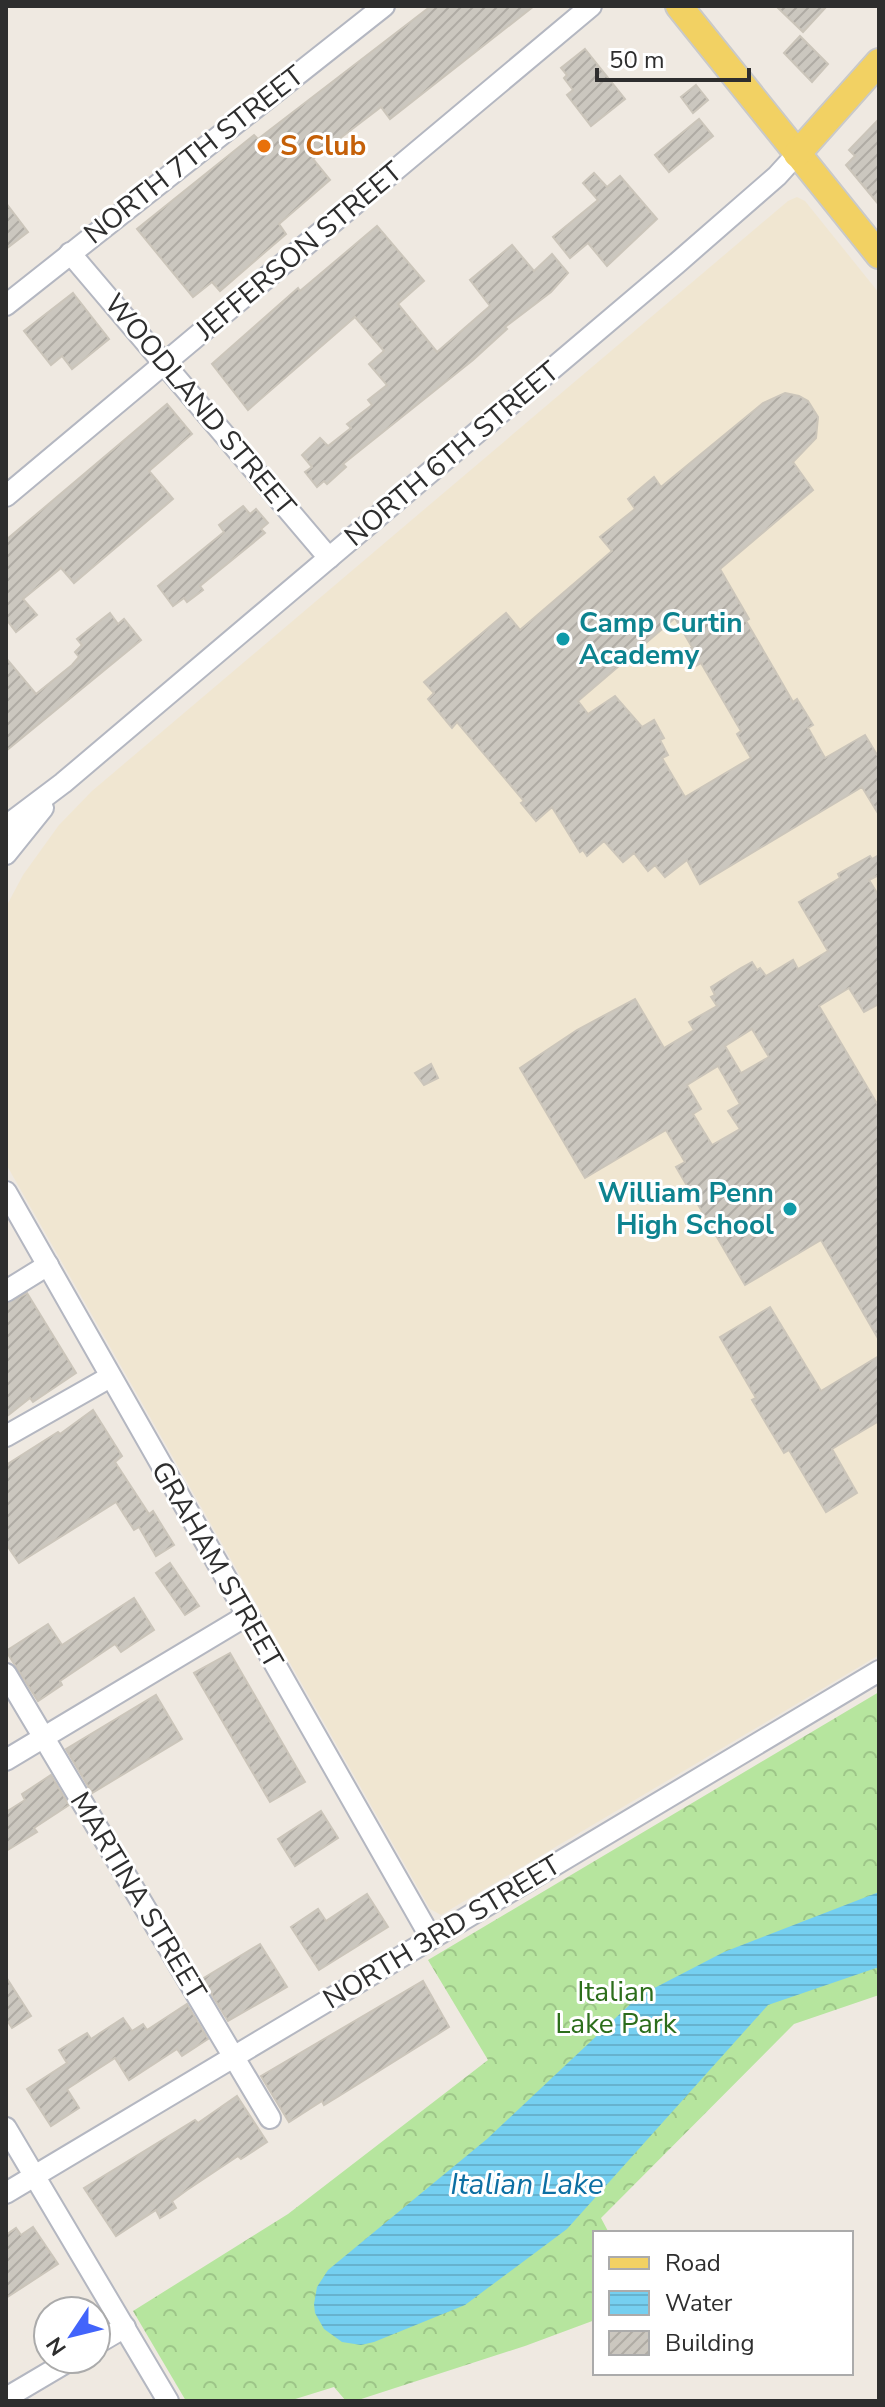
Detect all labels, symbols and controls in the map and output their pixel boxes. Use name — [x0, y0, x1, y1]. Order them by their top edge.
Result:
scale bar — [597, 32, 749, 82]
text: 50 m — [609, 44, 665, 76]
street label: NORTH 7TH STREET — [76, 57, 312, 253]
place label: S Club — [280, 127, 366, 165]
marker: S Club — [255, 137, 273, 155]
street label: JEFFERSON STREET — [187, 153, 411, 350]
street label: WOODLAND STREET — [96, 286, 304, 524]
street label: NORTH 6TH STREET — [337, 353, 568, 555]
place label: Camp Curtin Academy — [579, 604, 743, 674]
marker: Camp Curtin Academy — [554, 630, 572, 648]
place label: William Penn High School — [598, 1174, 774, 1244]
marker: William Penn High School — [781, 1200, 799, 1218]
street label: GRAHAM STREET — [142, 1454, 292, 1676]
street label: MARTINA STREET — [61, 1785, 215, 2007]
street label: NORTH 3RD STREET — [316, 1846, 568, 2018]
park label: Italian Lake Park — [555, 1973, 678, 2043]
water label: Italian Lake — [450, 2164, 604, 2205]
legend — [593, 2231, 853, 2375]
text: Road — [665, 2247, 721, 2279]
text: Water — [665, 2287, 733, 2319]
north arrow — [32, 2295, 112, 2375]
text: Building — [665, 2327, 755, 2359]
text: N — [39, 2331, 73, 2361]

